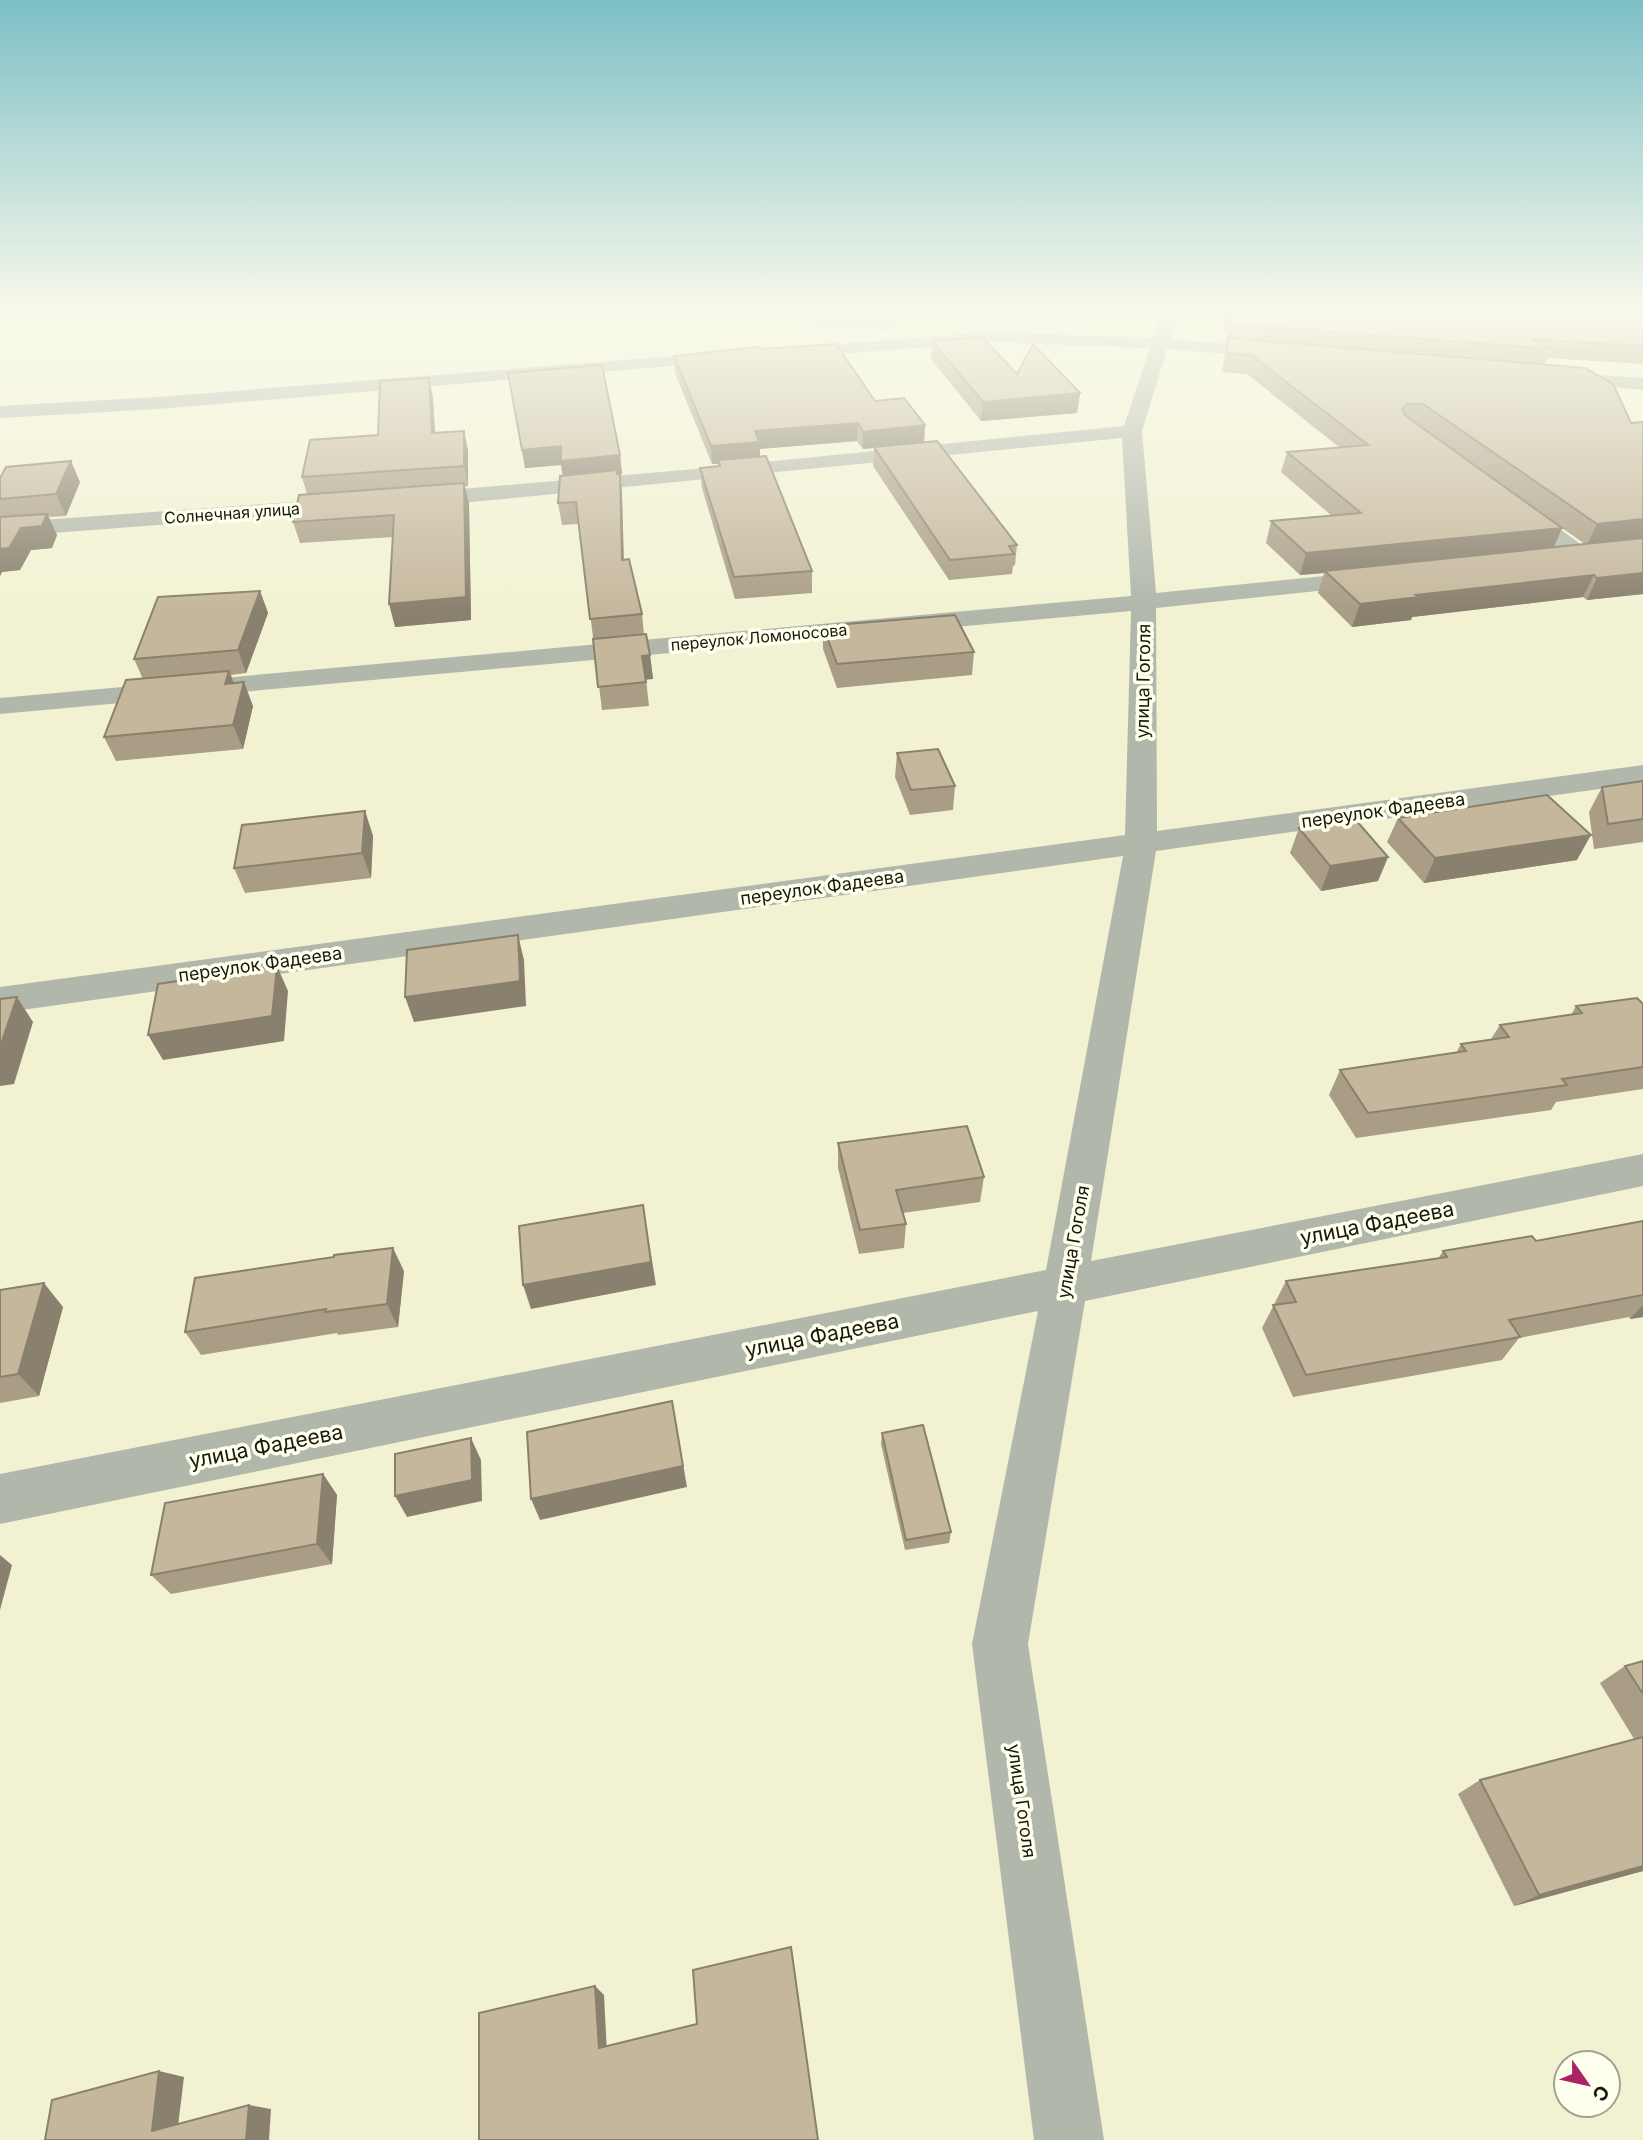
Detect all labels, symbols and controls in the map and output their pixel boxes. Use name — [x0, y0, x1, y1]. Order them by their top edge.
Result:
street label: Солнечная улица — [163, 498, 301, 528]
street label: переулок Ломоносова — [670, 619, 848, 655]
street label: улица Гоголя — [1132, 623, 1154, 739]
street label: переулок Фадеева — [1300, 788, 1466, 832]
street label: переулок Фадеева — [739, 865, 905, 909]
street label: переулок Фадеева — [177, 942, 343, 986]
street label: улица Гоголя — [1053, 1184, 1093, 1300]
street label: улица Фадеева — [1298, 1196, 1456, 1250]
street label: улица Фадеева — [743, 1308, 901, 1362]
street label: улица Фадеева — [187, 1419, 345, 1473]
street label: улица Гоголя — [1004, 1743, 1040, 1859]
north arrow — [1552, 2049, 1622, 2119]
text: С — [1587, 2081, 1614, 2105]

